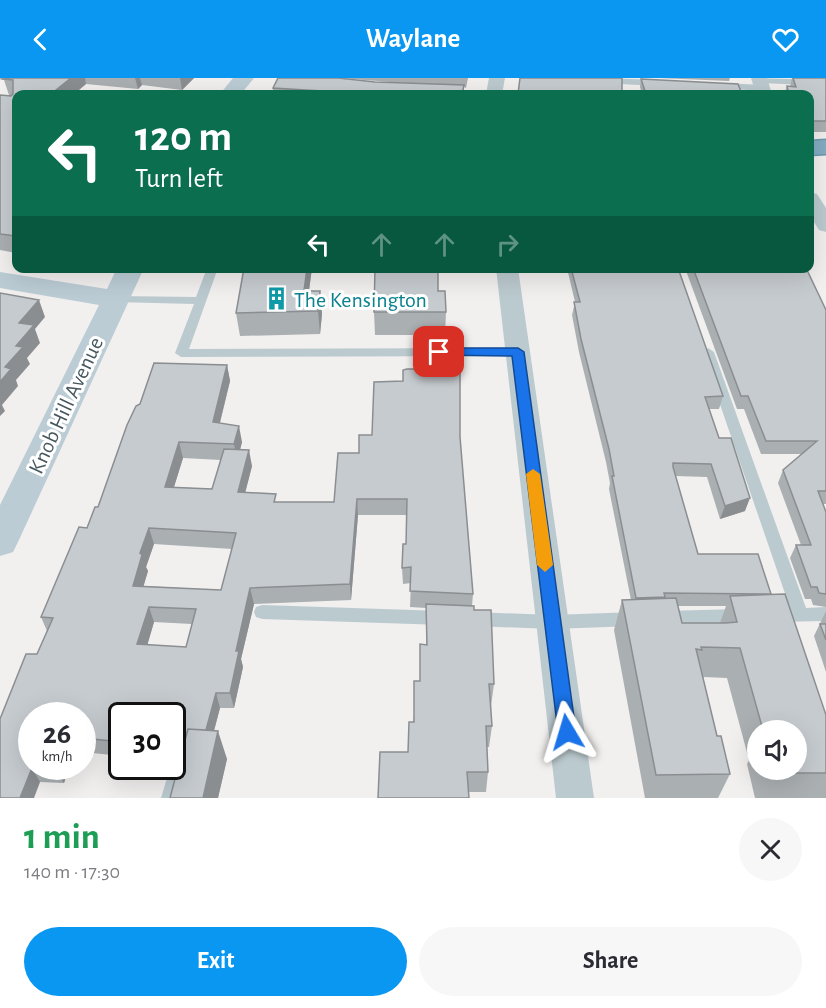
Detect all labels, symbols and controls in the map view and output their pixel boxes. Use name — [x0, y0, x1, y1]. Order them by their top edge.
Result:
icon: back — [24, 23, 57, 56]
icon: heart — [769, 23, 802, 56]
text: Waylane — [366, 25, 460, 52]
icon: left — [36, 114, 114, 192]
text: 120 m — [135, 116, 232, 158]
text: Turn left — [135, 165, 223, 192]
icon: left — [302, 228, 335, 261]
icon: ahead — [365, 228, 398, 261]
icon: ahead — [428, 228, 461, 261]
icon: right — [491, 228, 524, 261]
building icon: The Kensington — [263, 286, 289, 312]
place label: The Kensington — [294, 289, 427, 311]
pin — [413, 326, 464, 377]
street label: Knob Hill Avenue — [25, 334, 107, 477]
icon: arrive — [422, 335, 455, 368]
position arrow — [535, 700, 599, 764]
speed limit sign: 30 — [108, 702, 186, 780]
text: 26 — [43, 719, 71, 749]
map controls — [747, 720, 807, 780]
button: sound — [747, 720, 807, 780]
text: km/h — [42, 749, 72, 764]
button: close — [739, 818, 802, 881]
text: 1 min — [24, 819, 100, 855]
text: 140 m · 17:30 — [24, 862, 120, 882]
button: Exit — [24, 927, 407, 996]
button: Share — [419, 927, 802, 996]

